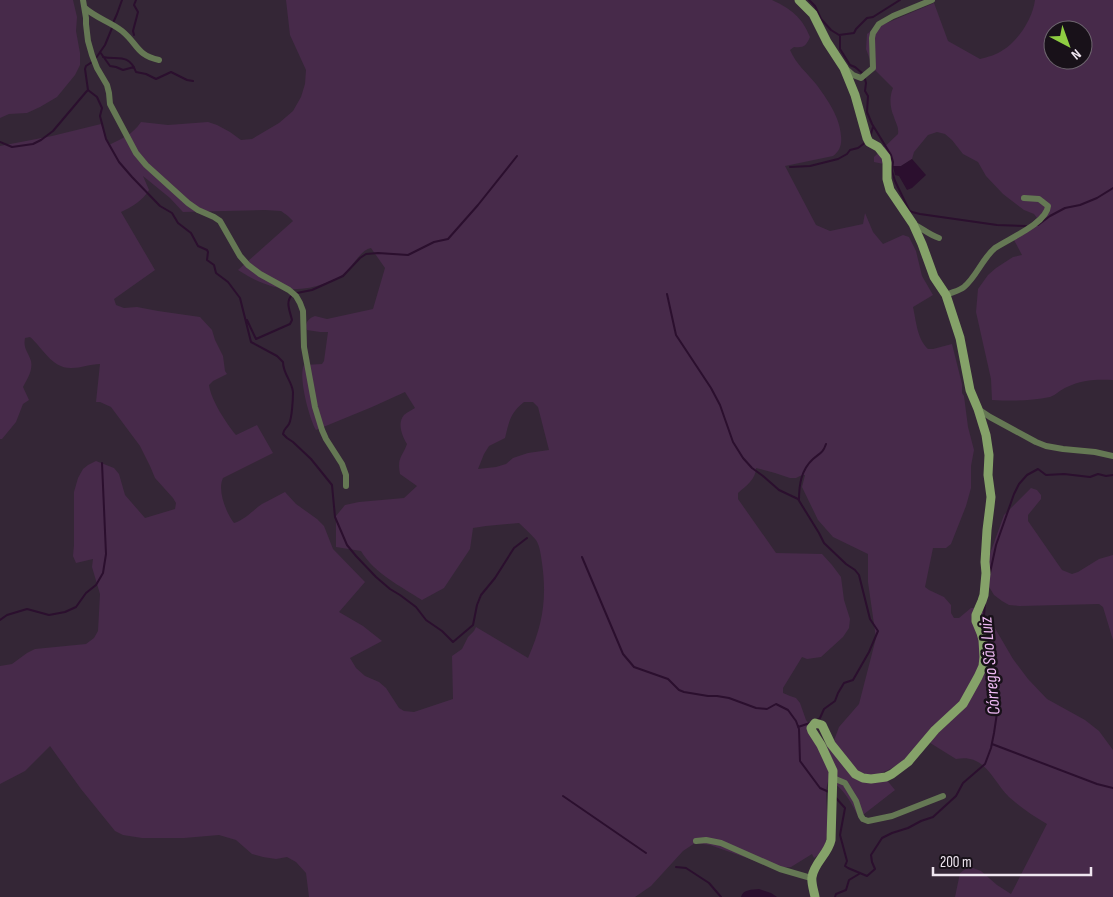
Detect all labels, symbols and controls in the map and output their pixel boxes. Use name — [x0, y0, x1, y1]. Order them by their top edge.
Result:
north arrow — [1043, 20, 1093, 70]
text: N — [1068, 46, 1085, 63]
water label: Córrego São Luiz — [975, 615, 1005, 716]
scale bar — [933, 844, 1090, 876]
text: 200 m — [940, 853, 972, 872]

